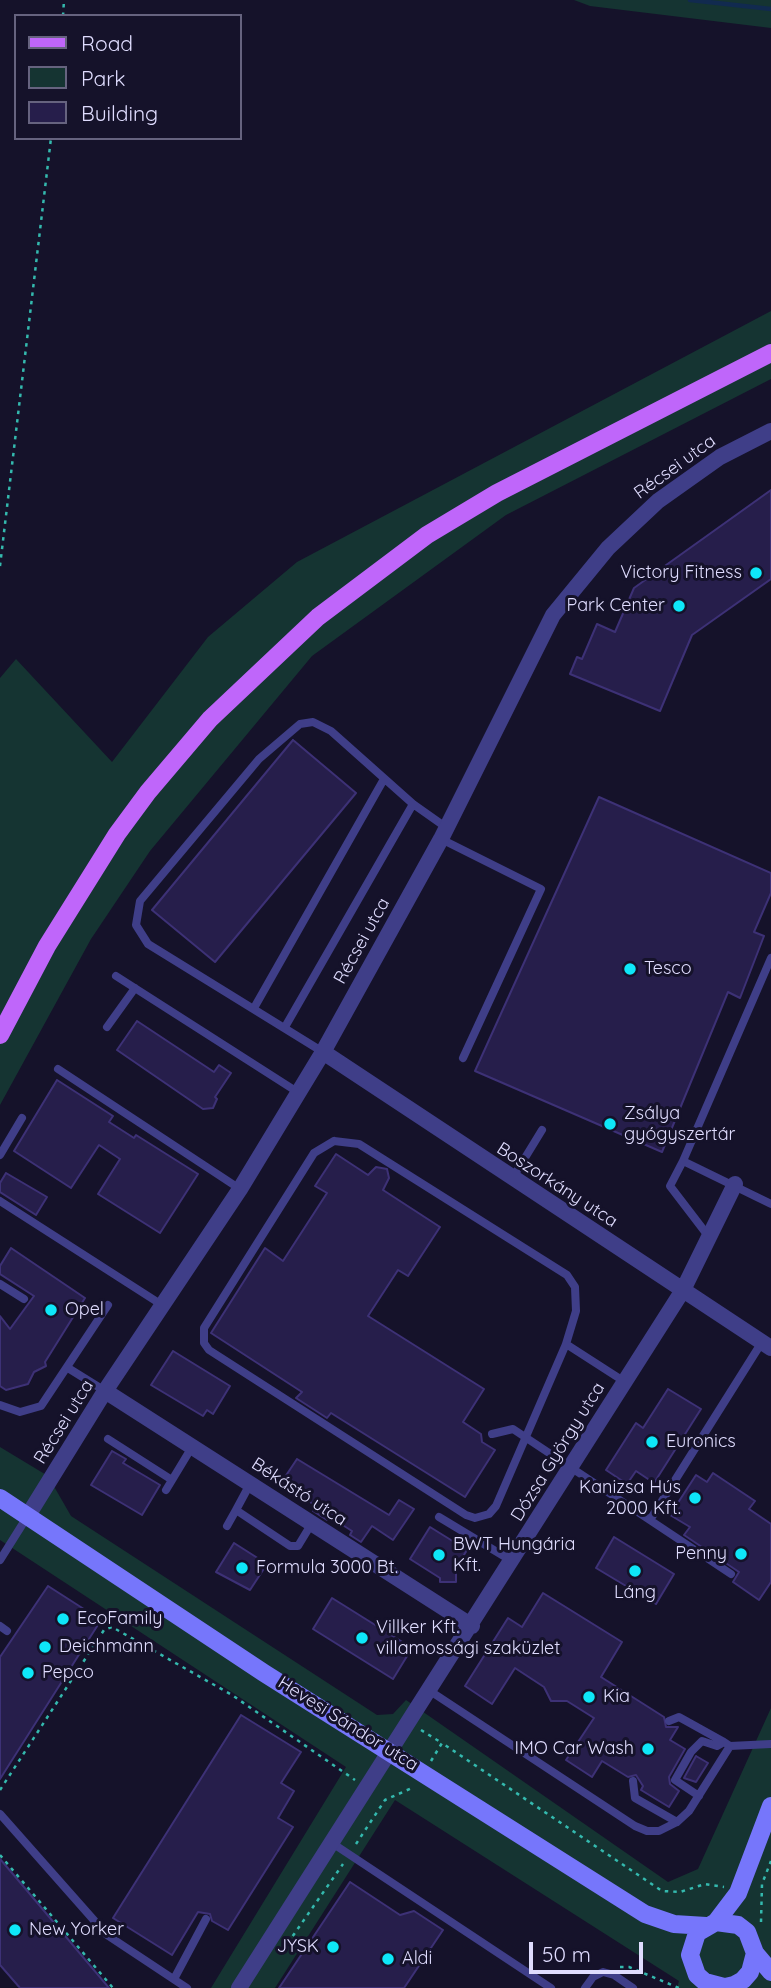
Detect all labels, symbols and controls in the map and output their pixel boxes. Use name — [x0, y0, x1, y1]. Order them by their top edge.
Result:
legend — [14, 14, 242, 140]
text: Road — [81, 30, 133, 56]
text: Park — [81, 65, 125, 91]
text: Building — [81, 100, 158, 126]
street label: Récsei utca — [630, 430, 720, 504]
place label: Victory Fitness — [620, 562, 742, 584]
marker: Victory Fitness — [748, 565, 764, 581]
place label: Park Center — [567, 595, 665, 617]
marker: Park Center — [671, 598, 687, 614]
street label: Récsei utca — [329, 894, 395, 988]
place label: Tesco — [644, 958, 692, 980]
marker: Tesco — [622, 961, 638, 977]
place label: Zsálya gyógyszertár — [624, 1103, 736, 1146]
marker: Zsálya gyógyszertár — [602, 1116, 618, 1132]
street label: Boszorkány utca — [493, 1138, 621, 1232]
place label: Opel — [65, 1299, 104, 1321]
marker: Opel — [43, 1302, 59, 1318]
street label: Récsei utca — [30, 1376, 98, 1468]
street label: Dózsa György utca — [507, 1379, 609, 1525]
place label: Euronics — [666, 1431, 736, 1453]
marker: Euronics — [644, 1434, 660, 1450]
street label: Békástó utca — [247, 1453, 351, 1531]
place label: Kanizsa Hús 2000 Kft. — [579, 1477, 681, 1520]
marker: Kanizsa Hús 2000 Kft. — [687, 1490, 703, 1506]
place label: BWT Hungária Kft. — [453, 1534, 575, 1576]
place label: Penny — [675, 1543, 727, 1565]
marker: Penny — [733, 1546, 749, 1562]
marker: BWT Hungária Kft. — [431, 1547, 447, 1563]
place label: Formula 3000 Bt. — [256, 1557, 398, 1579]
marker: Formula 3000 Bt. — [234, 1560, 250, 1576]
marker: Láng — [627, 1563, 643, 1579]
place label: Láng — [614, 1582, 656, 1604]
place label: EcoFamily — [77, 1608, 162, 1630]
marker: EcoFamily — [55, 1611, 71, 1627]
place label: Villker Kft. villamossági szaküzlet — [376, 1617, 560, 1660]
marker: Villker Kft. villamossági szaküzlet — [354, 1630, 370, 1646]
place label: Deichmann — [59, 1636, 154, 1658]
marker: Deichmann — [37, 1639, 53, 1655]
place label: Pepco — [42, 1662, 94, 1684]
marker: Pepco — [20, 1665, 36, 1681]
street label: Hevesi Sándor utca — [274, 1672, 422, 1776]
place label: Kia — [603, 1686, 630, 1708]
marker: Kia — [581, 1689, 597, 1705]
place label: IMO Car Wash — [515, 1738, 634, 1760]
marker: IMO Car Wash — [640, 1741, 656, 1757]
place label: New Yorker — [29, 1919, 124, 1941]
marker: New Yorker — [7, 1922, 23, 1938]
scale bar — [533, 1928, 647, 1972]
place label: JYSK — [277, 1936, 319, 1958]
marker: JYSK — [325, 1939, 341, 1955]
text: 50 m — [542, 1941, 591, 1967]
place label: Aldi — [402, 1948, 432, 1970]
marker: Aldi — [380, 1951, 396, 1967]

